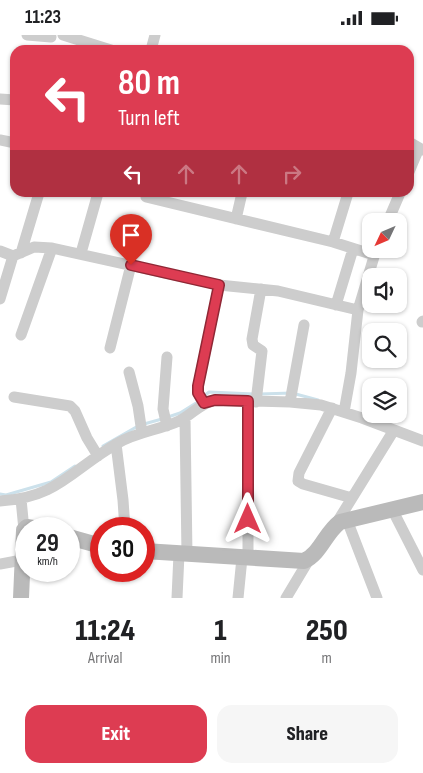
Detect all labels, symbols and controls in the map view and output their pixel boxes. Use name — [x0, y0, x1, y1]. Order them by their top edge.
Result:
text: 11:23 — [25, 6, 61, 29]
text: 80 m — [118, 62, 180, 105]
icon: left — [35, 65, 100, 130]
text: Turn left — [118, 105, 180, 132]
icon: left — [119, 160, 147, 188]
icon: ahead — [172, 160, 200, 188]
icon: ahead — [225, 160, 253, 188]
icon: right — [278, 160, 306, 188]
north arrow — [362, 213, 408, 257]
map controls — [362, 213, 407, 423]
pin — [110, 214, 152, 265]
icon: arrive — [117, 221, 145, 249]
button: sound — [362, 268, 407, 313]
button: search — [362, 323, 407, 368]
button: layers — [362, 378, 407, 423]
position arrow — [221, 492, 273, 544]
speed limit sign: 30 — [90, 517, 155, 582]
text: 29 — [36, 528, 59, 559]
text: km/h — [37, 554, 58, 569]
text: 11:24 — [75, 613, 135, 649]
text: 1 — [214, 613, 227, 649]
text: 250 — [306, 613, 348, 649]
text: Arrival — [88, 649, 122, 668]
text: min — [210, 649, 231, 668]
text: m — [322, 649, 332, 668]
button: Exit — [25, 705, 207, 763]
button: Share — [217, 705, 398, 763]

